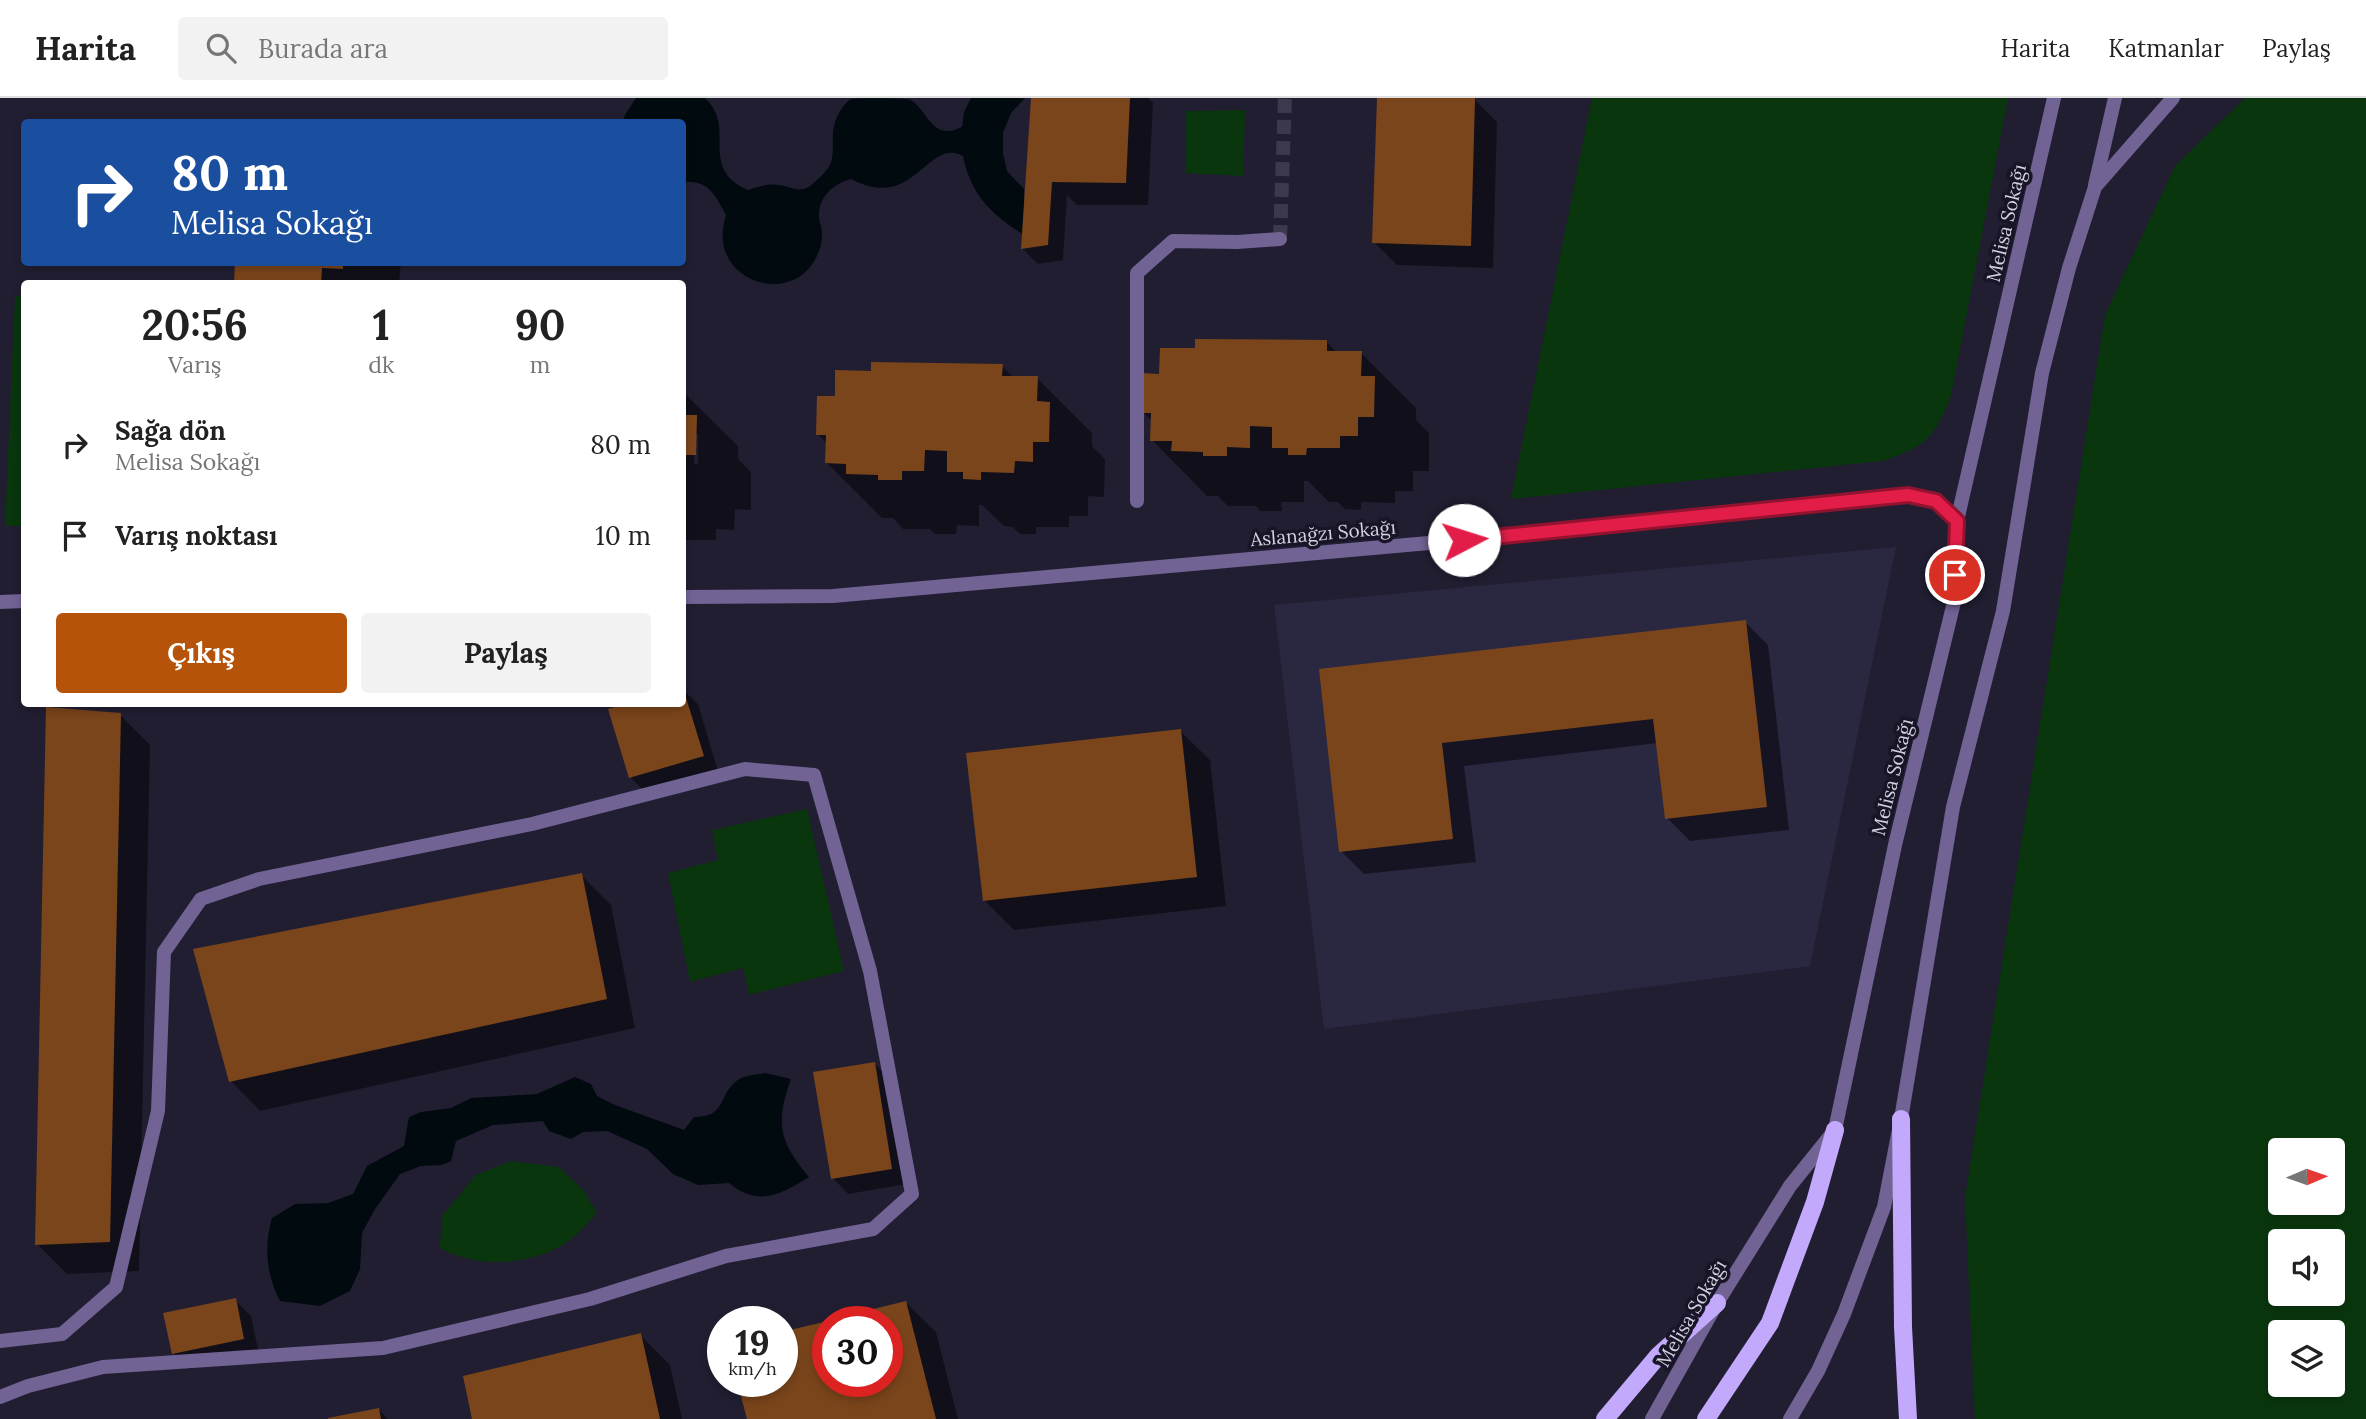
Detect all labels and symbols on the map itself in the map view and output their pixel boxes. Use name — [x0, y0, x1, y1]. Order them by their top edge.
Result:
street label: Melisa Sokağı — [1981, 162, 2031, 284]
position arrow — [1427, 503, 1501, 577]
street label: Aslanağzı Sokağı — [1248, 515, 1397, 551]
pin — [1925, 545, 1985, 605]
street label: Melisa Sokağı — [1866, 716, 1918, 838]
north arrow — [2268, 1138, 2345, 1214]
street label: Melisa Sokağı — [1651, 1255, 1731, 1371]
speed limit sign: 30 — [812, 1306, 903, 1397]

